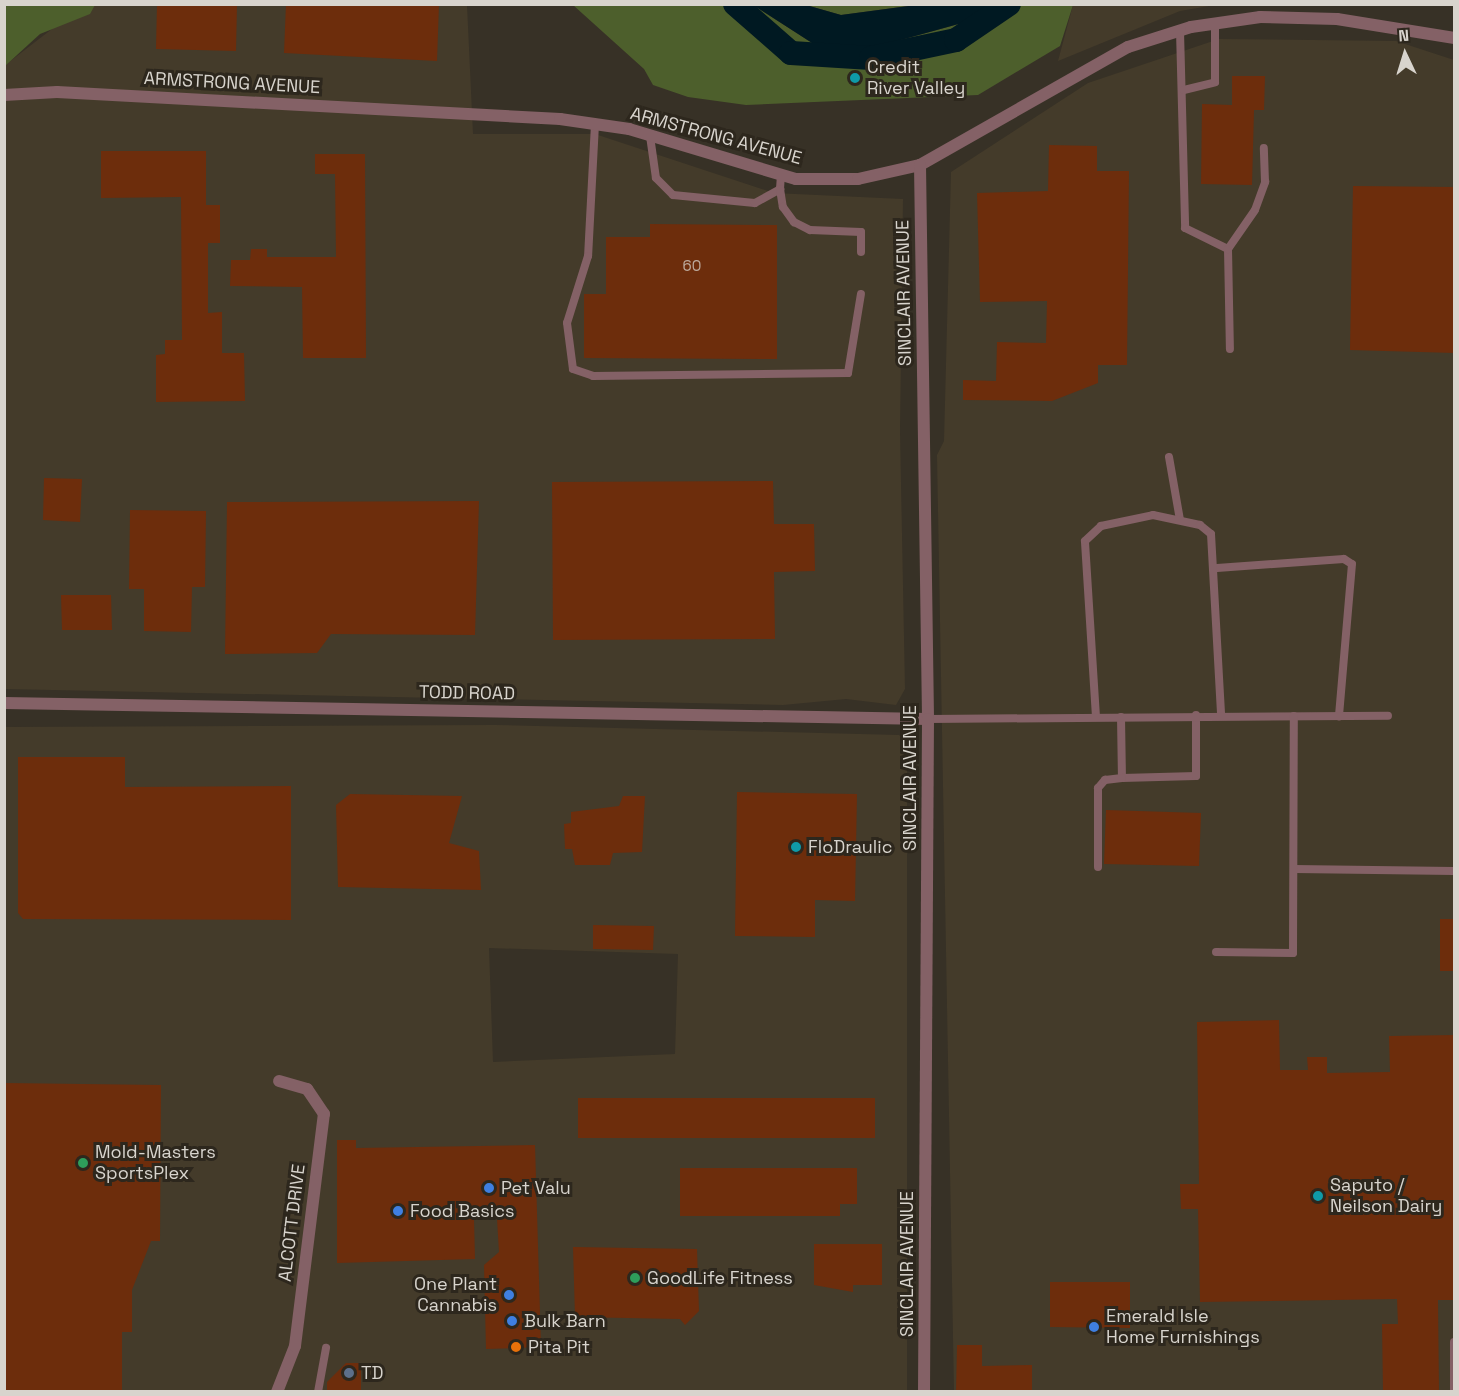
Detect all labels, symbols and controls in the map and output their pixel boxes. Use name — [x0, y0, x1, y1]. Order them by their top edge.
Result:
north arrow — [1375, 24, 1435, 84]
text: N — [1398, 25, 1410, 46]
place label: Credit River Valley — [867, 57, 966, 100]
street label: ARMSTRONG AVENUE — [143, 68, 321, 98]
marker: Credit River Valley — [848, 71, 862, 85]
street label: ARMSTRONG AVENUE — [628, 103, 804, 169]
street label: SINCLAIR AVENUE — [892, 220, 916, 366]
house number: 60 — [683, 257, 701, 275]
street label: TODD ROAD — [419, 681, 515, 705]
street label: SINCLAIR AVENUE — [899, 705, 921, 851]
place label: FloDraulic — [808, 836, 892, 858]
marker: FloDraulic — [789, 840, 803, 854]
place label: Mold-Masters SportsPlex — [95, 1142, 216, 1184]
marker: Mold-Masters SportsPlex — [76, 1156, 90, 1170]
street label: ALCOTT DRIVE — [274, 1163, 310, 1283]
place label: Saputo / Neilson Dairy — [1330, 1175, 1442, 1218]
place label: Pet Valu — [501, 1177, 571, 1199]
marker: Pet Valu — [482, 1181, 496, 1195]
marker: Saputo / Neilson Dairy — [1311, 1189, 1325, 1203]
street label: SINCLAIR AVENUE — [896, 1191, 918, 1337]
place label: Food Basics — [410, 1200, 514, 1222]
marker: Food Basics — [391, 1204, 405, 1218]
place label: GoodLife Fitness — [647, 1267, 793, 1289]
marker: GoodLife Fitness — [628, 1271, 642, 1285]
place label: One Plant Cannabis — [414, 1274, 497, 1316]
marker: One Plant Cannabis — [502, 1288, 516, 1302]
place label: Emerald Isle Home Furnishings — [1106, 1306, 1260, 1348]
place label: Bulk Barn — [524, 1310, 606, 1332]
marker: Bulk Barn — [505, 1314, 519, 1328]
marker: Emerald Isle Home Furnishings — [1087, 1320, 1101, 1334]
place label: Pita Pit — [528, 1336, 590, 1358]
marker: Pita Pit — [509, 1340, 523, 1354]
place label: TD — [361, 1362, 384, 1384]
marker: TD — [342, 1366, 356, 1380]

